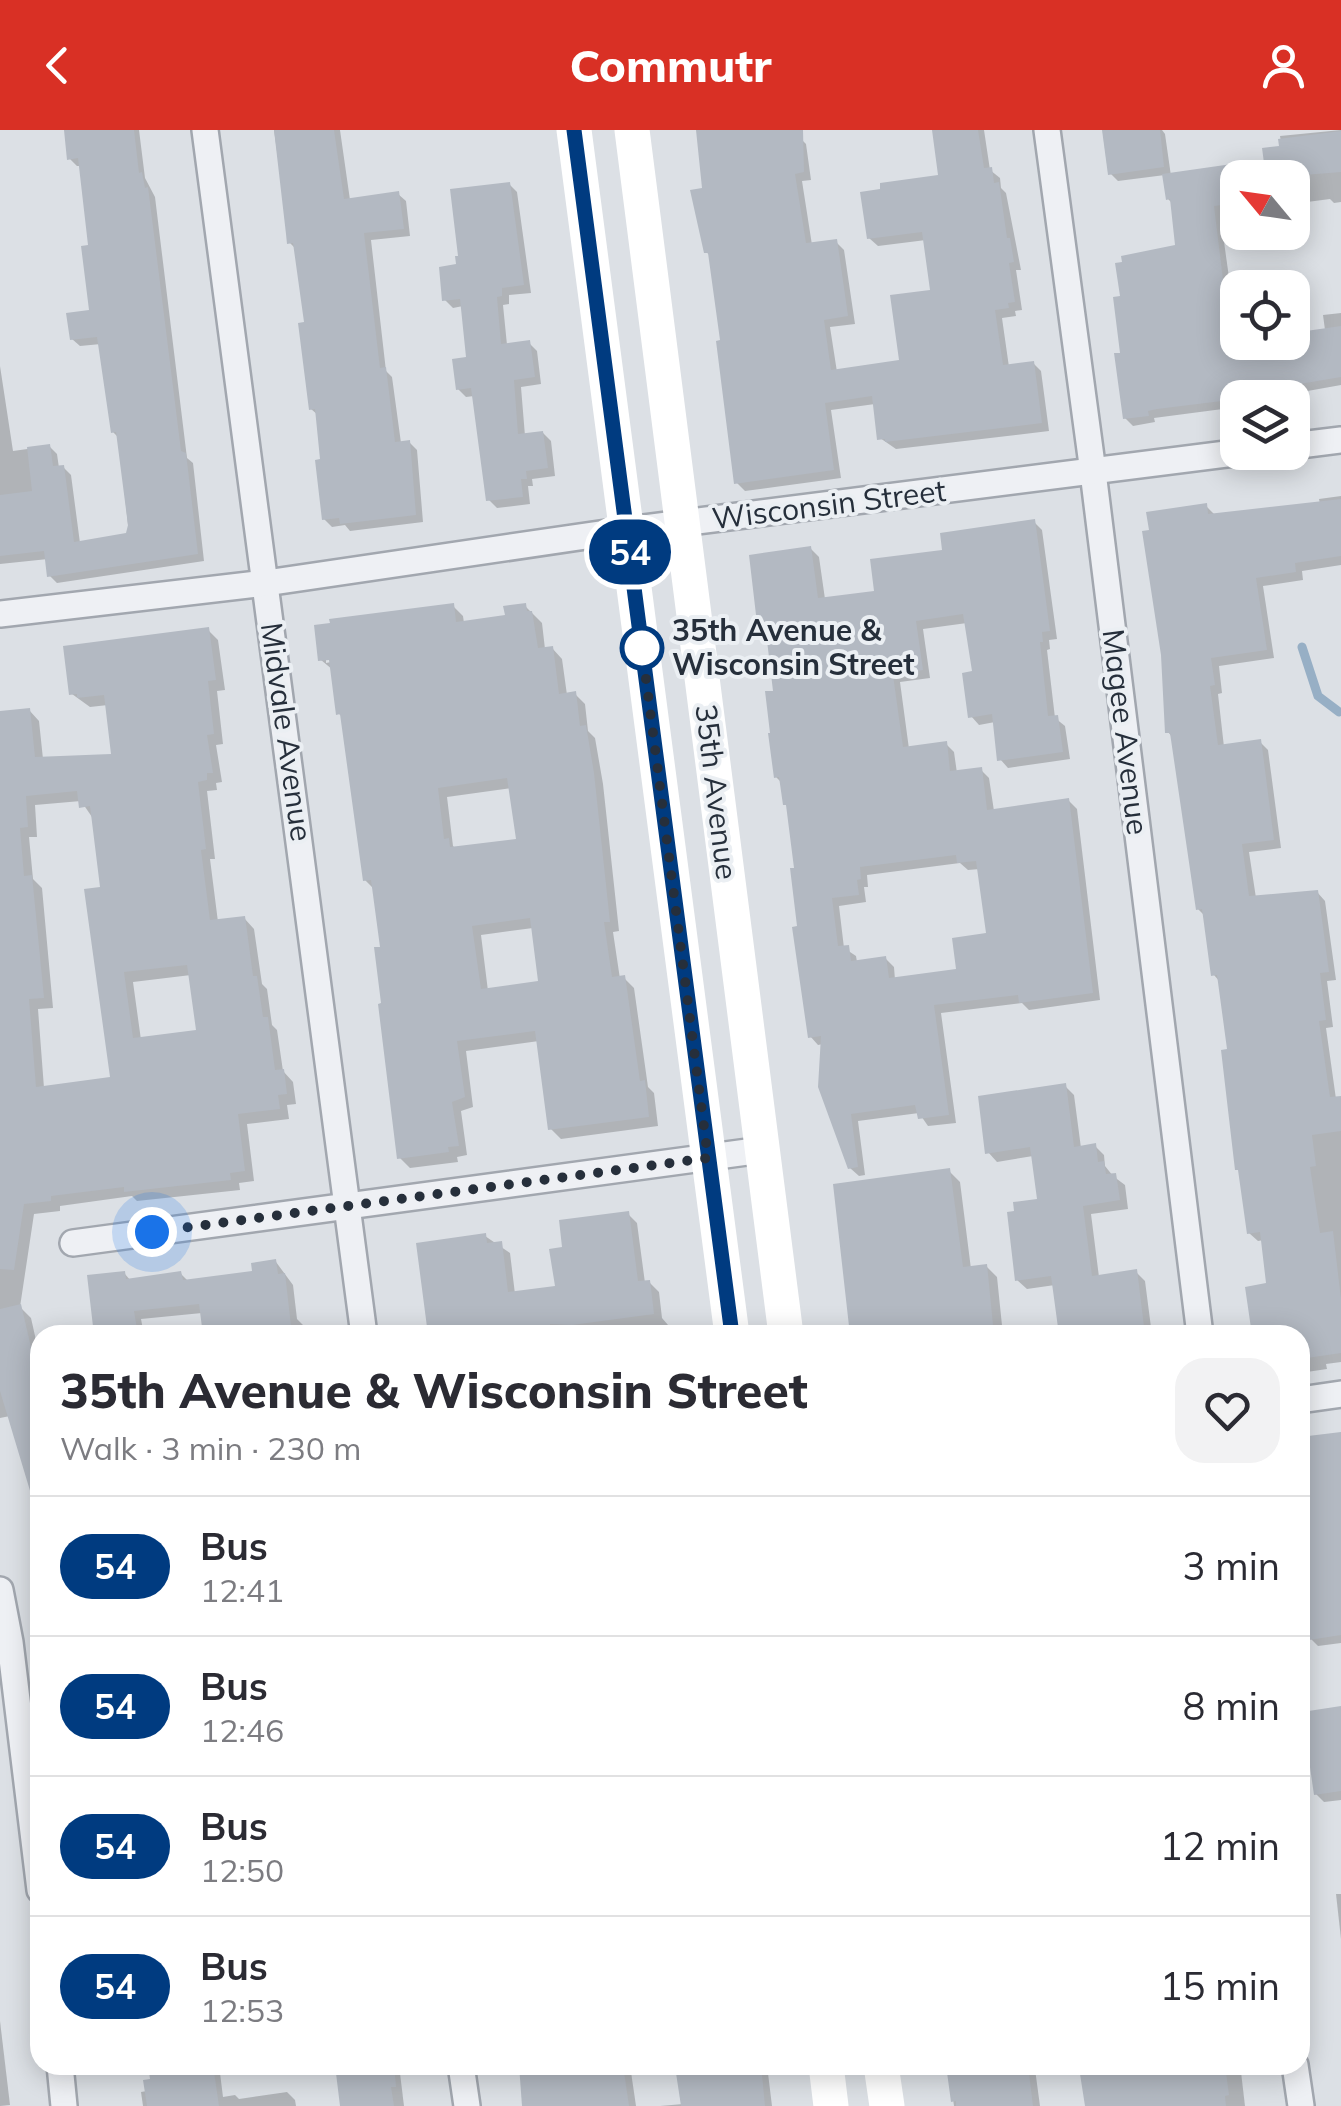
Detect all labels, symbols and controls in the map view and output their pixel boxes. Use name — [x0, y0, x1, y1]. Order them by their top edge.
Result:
text: Commutr — [569, 37, 772, 93]
icon: back — [30, 38, 85, 93]
icon: person — [1256, 38, 1311, 93]
north arrow — [1220, 160, 1310, 250]
map controls — [1220, 160, 1310, 470]
button: locate — [1220, 270, 1310, 360]
button: layers — [1220, 380, 1310, 470]
street label: Wisconsin Street — [710, 471, 948, 537]
line badge: 54 — [585, 520, 675, 584]
text: 54 — [609, 530, 651, 574]
place label: 35th Avenue & Wisconsin Street — [672, 611, 915, 683]
street label: Midvale Avenue — [253, 620, 321, 844]
marker: 35th Avenue & Wisconsin Street — [621, 627, 663, 669]
street label: Magee Avenue — [1095, 627, 1157, 837]
street label: 35th Avenue — [687, 702, 747, 882]
your location — [127, 1207, 177, 1257]
button: heart — [1175, 1358, 1280, 1463]
text: 35th Avenue & Wisconsin Street — [60, 1360, 808, 1420]
text: Walk · 3 min · 230 m — [60, 1428, 361, 1468]
text: Bus — [200, 1522, 268, 1570]
text: 3 min — [1183, 1542, 1280, 1590]
text: 54 — [94, 1544, 136, 1588]
text: 12:41 — [200, 1570, 284, 1610]
text: Bus — [200, 1662, 268, 1710]
text: 8 min — [1183, 1682, 1280, 1730]
text: 54 — [94, 1684, 136, 1728]
text: 12:46 — [200, 1710, 284, 1750]
text: Bus — [200, 1802, 268, 1850]
text: 12 min — [1160, 1822, 1280, 1870]
text: 54 — [94, 1824, 136, 1868]
text: 12:50 — [200, 1850, 284, 1890]
text: Bus — [200, 1942, 268, 1990]
text: 15 min — [1160, 1962, 1280, 2010]
text: 54 — [94, 1964, 136, 2008]
text: 12:53 — [200, 1990, 284, 2030]

